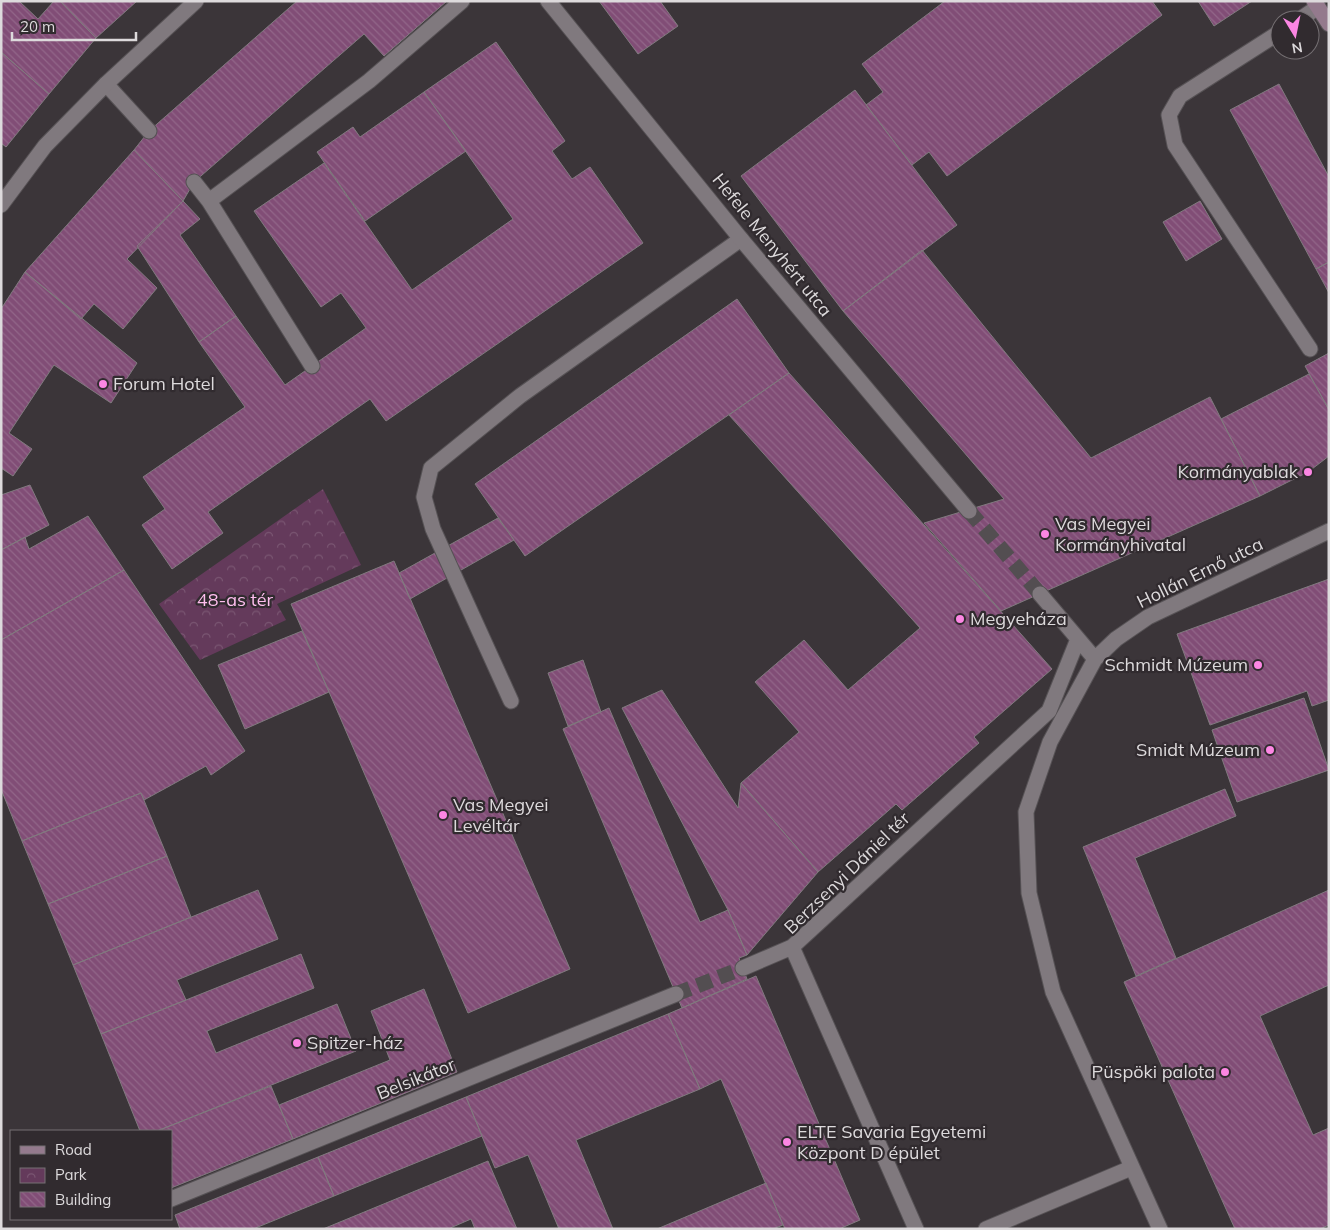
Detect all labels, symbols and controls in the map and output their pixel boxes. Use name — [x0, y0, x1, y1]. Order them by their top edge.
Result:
scale bar — [12, 10, 136, 42]
north arrow — [1270, 10, 1320, 60]
text: 20 m — [20, 17, 55, 36]
text: N — [1290, 38, 1304, 58]
street label: Hefele Menyhért utca — [708, 168, 837, 321]
place label: Forum Hotel — [113, 372, 215, 395]
marker: Forum Hotel — [97, 378, 109, 390]
place label: Kormányablak — [1178, 460, 1299, 483]
marker: Kormányablak — [1302, 466, 1314, 478]
place label: Vas Megyei Kormányhivatal — [1055, 512, 1186, 556]
marker: Vas Megyei Kormányhivatal — [1039, 528, 1051, 540]
street label: Hollán Ernő utca — [1133, 532, 1267, 613]
park label: 48-as tér — [197, 588, 274, 611]
place label: Megyeháza — [970, 607, 1067, 630]
marker: Megyeháza — [954, 613, 966, 625]
place label: Schmidt Múzeum — [1104, 653, 1248, 676]
marker: Schmidt Múzeum — [1252, 659, 1264, 671]
place label: Smidt Múzeum — [1136, 738, 1260, 761]
marker: Smidt Múzeum — [1264, 744, 1276, 756]
place label: Vas Megyei Levéltár — [453, 793, 549, 837]
street label: Berzsenyi Dániel tér — [779, 806, 915, 939]
marker: Vas Megyei Levéltár — [437, 809, 449, 821]
place label: Spitzer-ház — [307, 1031, 403, 1054]
marker: Spitzer-ház — [291, 1037, 303, 1049]
street label: Belsikátor — [373, 1052, 459, 1105]
place label: Püspöki palota — [1092, 1060, 1215, 1083]
marker: Püspöki palota — [1219, 1066, 1231, 1078]
place label: ELTE Savaria Egyetemi Központ D épület — [797, 1120, 986, 1164]
legend — [10, 1130, 172, 1220]
marker: ELTE Savaria Egyetemi Központ D épület — [781, 1136, 793, 1148]
text: Road — [55, 1140, 92, 1159]
text: Park — [55, 1165, 87, 1184]
text: Building — [55, 1190, 111, 1209]

